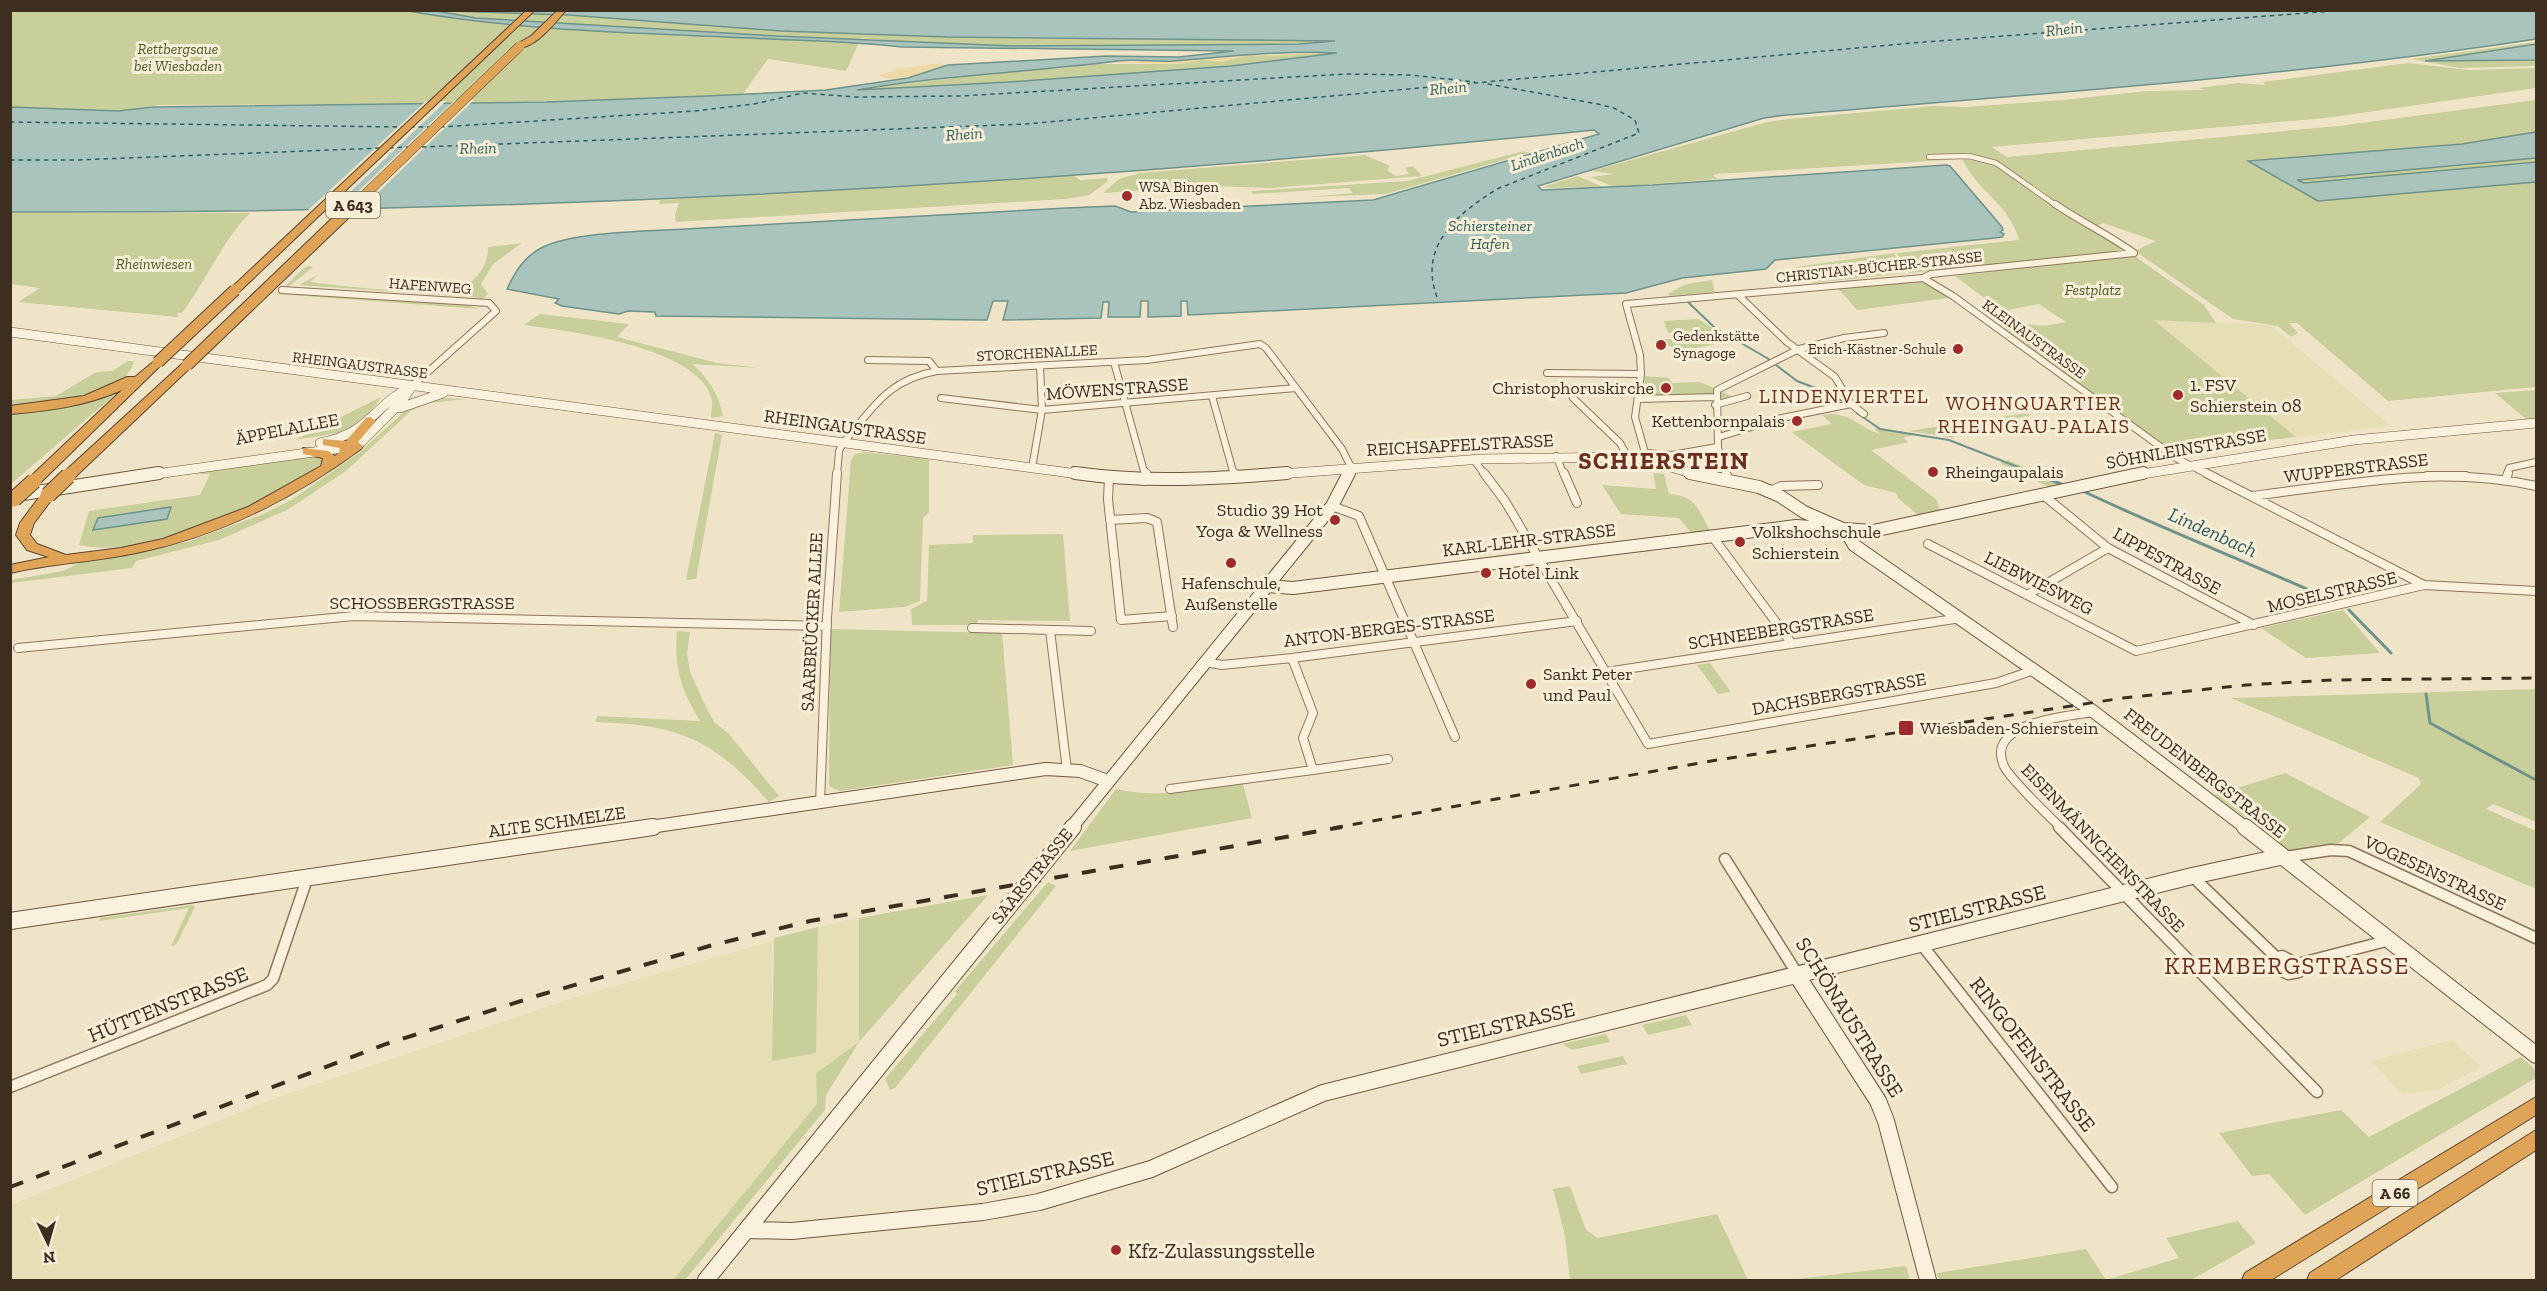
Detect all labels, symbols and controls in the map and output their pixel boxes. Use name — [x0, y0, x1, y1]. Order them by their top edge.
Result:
water label: Rhein — [2045, 18, 2083, 40]
park label: Rettbergsaue bei Wiesbaden — [134, 40, 222, 75]
water label: Rhein — [1429, 77, 1467, 99]
water label: Rhein — [945, 123, 983, 145]
water label: Lindenbach — [1508, 133, 1586, 175]
water label: Rhein — [459, 138, 497, 158]
place label: WSA Bingen Abz. Wiesbaden — [1139, 178, 1241, 213]
marker: WSA Bingen Abz. Wiesbaden — [1120, 189, 1134, 203]
road number: A 643 — [326, 192, 380, 218]
water label: Schiersteiner Hafen — [1448, 216, 1533, 253]
street label: CHRISTIAN-BÜCHER-STRASSE — [1775, 247, 1983, 287]
park label: Rheinwiesen — [116, 255, 192, 273]
street label: HAFENWEG — [388, 274, 472, 298]
park label: Festplatz — [2065, 281, 2122, 299]
street label: KLEINAUSTRASSE — [1979, 296, 2089, 383]
place label: Gedenkstätte Synagoge — [1673, 327, 1760, 362]
marker: Gedenkstätte Synagoge — [1654, 338, 1668, 352]
place label: Erich-Kästner-Schule — [1808, 340, 1946, 358]
street label: STORCHENALLEE — [976, 341, 1098, 365]
marker: Erich-Kästner-Schule — [1951, 342, 1965, 356]
street label: RHEINGAUSTRASSE — [291, 348, 429, 382]
street label: MÖWENSTRASSE — [1045, 373, 1189, 405]
place label: 1. FSV Schierstein 08 — [2190, 374, 2302, 417]
place label: Christophoruskirche — [1492, 377, 1654, 399]
marker: Christophoruskirche — [1659, 381, 1673, 395]
district label: LINDENVIERTEL — [1759, 384, 1929, 408]
marker: 1. FSV Schierstein 08 — [2171, 388, 2185, 402]
district label: WOHNQUARTIER RHEINGAU-PALAIS — [1937, 391, 2131, 438]
street label: RHEINGAUSTRASSE — [763, 405, 927, 449]
street label: ÄPPELALLEE — [233, 408, 341, 450]
place label: Kettenbornpalais — [1651, 410, 1785, 432]
marker: Kettenbornpalais — [1790, 414, 1804, 428]
street label: SÖHNLEINSTRASSE — [2104, 424, 2268, 474]
street label: REICHSAPFELSTRASSE — [1366, 429, 1554, 461]
district label: SCHIERSTEIN — [1578, 446, 1750, 475]
street label: WUPPERSTRASSE — [2283, 448, 2429, 488]
place label: Rheingaupalais — [1945, 461, 2064, 483]
marker: Rheingaupalais — [1926, 465, 1940, 479]
place label: Studio 39 Hot Yoga & Wellness — [1195, 499, 1323, 542]
water label: Lindenbach — [2165, 502, 2261, 562]
marker: Studio 39 Hot Yoga & Wellness — [1328, 513, 1342, 527]
street label: KARL-LEHR-STRASSE — [1441, 518, 1617, 562]
place label: Volkshochschule Schierstein — [1751, 521, 1881, 564]
street label: LIPPESTRASSE — [2109, 522, 2225, 600]
street label: SAARBRÜCKER ALLEE — [796, 532, 828, 712]
marker: Volkshochschule Schierstein — [1733, 535, 1747, 549]
street label: LIEBWIESWEG — [1981, 546, 2097, 620]
marker: Hafenschule, Außenstelle — [1224, 556, 1238, 570]
place label: Hotel Link — [1498, 562, 1580, 584]
marker: Hotel Link — [1479, 566, 1493, 580]
street label: MOSELSTRASSE — [2265, 566, 2399, 618]
place label: Hafenschule, Außenstelle — [1181, 572, 1281, 615]
street label: SCHOSSBERGSTRASSE — [329, 592, 515, 614]
street label: SCHNEEBERGSTRASSE — [1687, 603, 1875, 655]
street label: ANTON-BERGES-STRASSE — [1282, 604, 1496, 652]
place label: Sankt Peter und Paul — [1543, 663, 1633, 706]
street label: DACHSBERGSTRASSE — [1750, 668, 1928, 720]
marker: Sankt Peter und Paul — [1524, 677, 1538, 691]
street label: FREUDENBERGSTRASSE — [2120, 703, 2290, 843]
place label: Wiesbaden-Schierstein — [1920, 717, 2099, 739]
marker: Wiesbaden-Schierstein — [1897, 719, 1915, 737]
street label: EISENMÄNNCHENSTRASSE — [2017, 759, 2189, 937]
street label: ALTE SCHMELZE — [487, 801, 627, 843]
street label: SAARSTRASSE — [987, 824, 1077, 928]
street label: VOGESENSTRASSE — [2360, 830, 2509, 916]
street label: STIELSTRASSE — [1906, 879, 2048, 937]
street label: SCHÖNAUSTRASSE — [1791, 932, 1909, 1102]
district label: KREMBERGSTRASSE — [2164, 951, 2410, 980]
street label: HÜTTENSTRASSE — [84, 961, 252, 1047]
street label: RINGOFENSTRASSE — [1965, 972, 2101, 1136]
street label: STIELSTRASSE — [1435, 996, 1577, 1052]
street label: STIELSTRASSE — [974, 1145, 1116, 1201]
road number: A 66 — [2372, 1180, 2418, 1206]
north arrow — [18, 1213, 78, 1273]
place label: Kfz-Zulassungsstelle — [1128, 1238, 1315, 1263]
marker: Kfz-Zulassungsstelle — [1109, 1243, 1123, 1257]
text: N — [42, 1247, 56, 1267]

